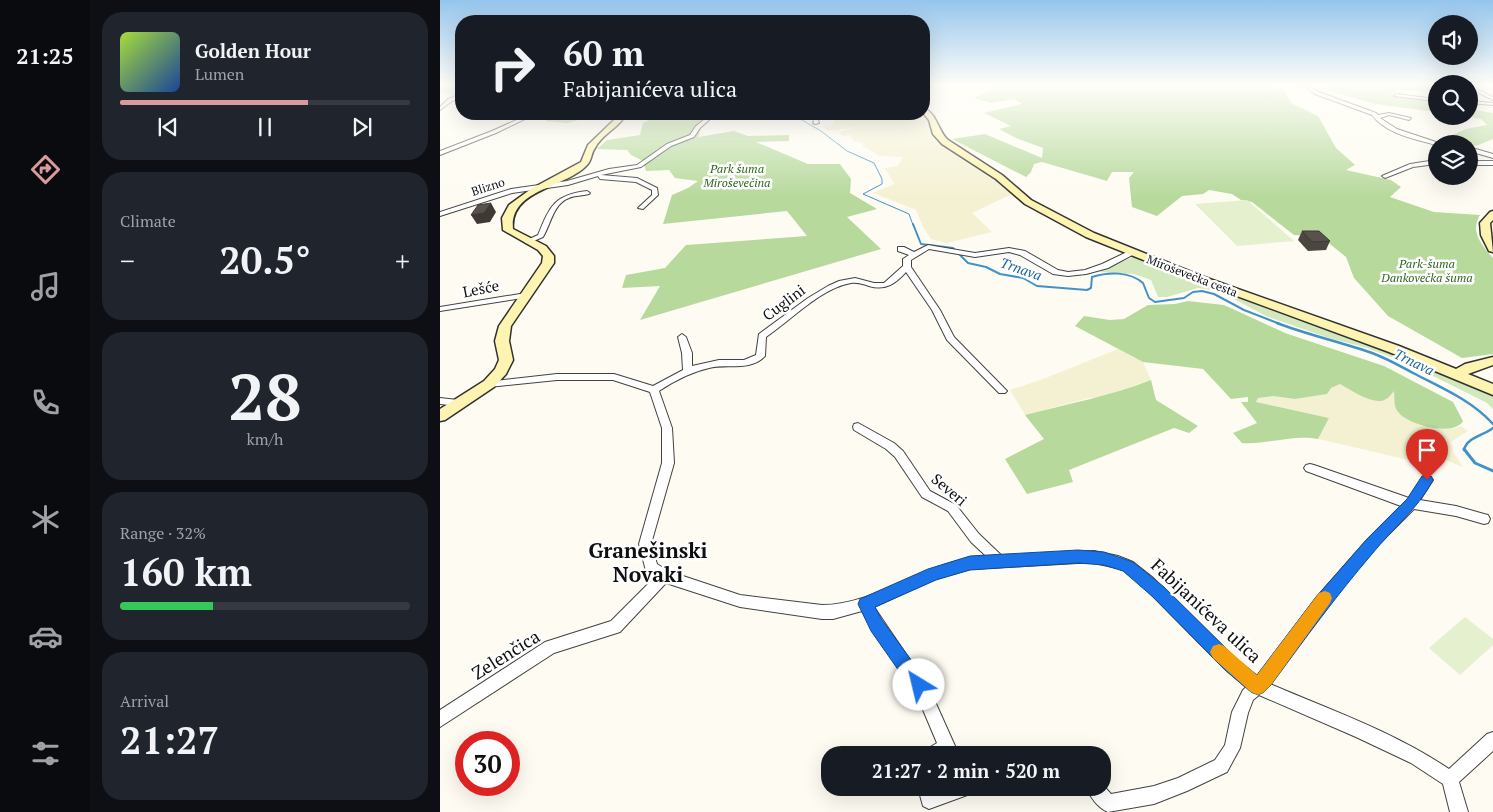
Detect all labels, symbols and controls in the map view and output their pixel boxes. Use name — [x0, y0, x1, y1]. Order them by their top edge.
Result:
map controls — [1428, 15, 1478, 185]
button: sound — [1428, 15, 1478, 65]
text: 60 m — [563, 30, 644, 76]
icon: right — [480, 35, 545, 100]
text: Golden Hour — [195, 38, 311, 63]
text: 21:25 — [16, 41, 74, 70]
text: Lumen — [195, 63, 244, 85]
text: Fabijanićeva ulica — [563, 74, 737, 103]
button: search — [1428, 75, 1478, 125]
icon: previous — [154, 113, 182, 141]
icon: pause — [251, 113, 279, 141]
icon: next — [348, 113, 376, 141]
button: layers — [1428, 135, 1478, 185]
icon: directions — [28, 152, 63, 187]
park label: Park šuma Miroševečina — [703, 161, 771, 190]
street label: Blizno — [469, 174, 507, 199]
text: Climate — [120, 210, 176, 232]
text: 20.5° — [219, 235, 311, 285]
text: − — [120, 242, 135, 279]
text: + — [395, 242, 410, 279]
street label: Miroševečka cesta — [1145, 251, 1240, 300]
water label: Trnava — [998, 253, 1044, 284]
park label: Park-šuma Dankovečka šuma — [1380, 256, 1473, 285]
icon: music — [28, 269, 63, 304]
street label: Lešće — [461, 275, 501, 301]
street label: Cuglini — [758, 280, 809, 325]
water label: Trnava — [1391, 344, 1437, 379]
text: 28 — [228, 352, 302, 439]
icon: phone — [28, 385, 63, 420]
text: km/h — [247, 428, 283, 450]
pin — [1406, 429, 1448, 480]
icon: arrive — [1413, 436, 1441, 464]
street label: Severi — [928, 469, 972, 510]
icon: climate — [28, 502, 63, 537]
text: Range · 32% — [120, 522, 206, 544]
district label: Granešinski Novaki — [588, 536, 708, 588]
text: 160 km — [120, 547, 252, 597]
street label: Fabijanićeva ulica — [1146, 553, 1267, 668]
icon: car — [28, 619, 63, 654]
street label: Zelenčica — [467, 624, 544, 684]
position arrow — [892, 658, 944, 710]
text: Arrival — [120, 690, 169, 712]
text: 21:27 — [120, 715, 219, 765]
speed limit sign: 30 — [455, 731, 520, 796]
icon: filters — [28, 736, 63, 771]
text: 21:27 · 2 min · 520 m — [872, 758, 1060, 783]

